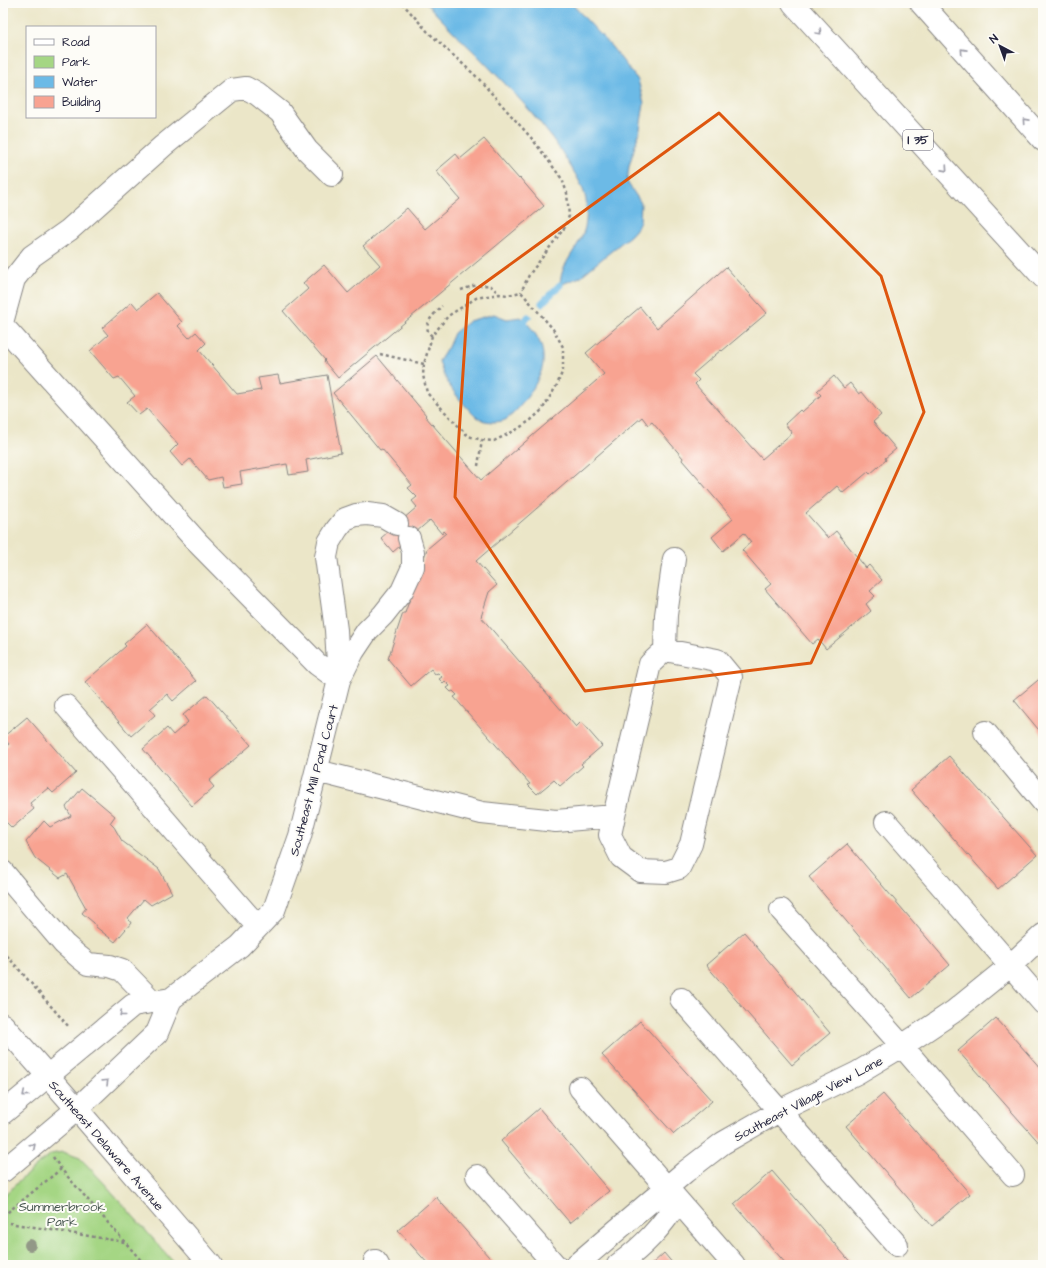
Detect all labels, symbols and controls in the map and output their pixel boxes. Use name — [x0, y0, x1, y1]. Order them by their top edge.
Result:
legend — [26, 26, 156, 118]
north arrow — [980, 26, 1020, 66]
one-way arrow — [815, 27, 822, 34]
text: N — [986, 31, 1001, 47]
text: Road — [62, 34, 90, 51]
one-way arrow — [961, 48, 968, 55]
text: Park — [62, 54, 90, 71]
text: Water — [62, 74, 98, 91]
text: Building — [62, 94, 100, 112]
one-way arrow — [1023, 118, 1030, 125]
road number: I 35 — [903, 130, 933, 150]
one-way arrow — [940, 164, 948, 172]
street label: Southeast Mill Pond Court — [285, 702, 343, 858]
one-way arrow — [119, 1010, 126, 1017]
street label: Southeast Village View Lane — [731, 1052, 887, 1147]
street label: Southeast Delaware Avenue — [45, 1077, 168, 1215]
one-way arrow — [101, 1080, 108, 1087]
one-way arrow — [22, 1090, 30, 1097]
one-way arrow — [28, 1144, 36, 1151]
park label: Summerbrook Park — [19, 1198, 105, 1231]

